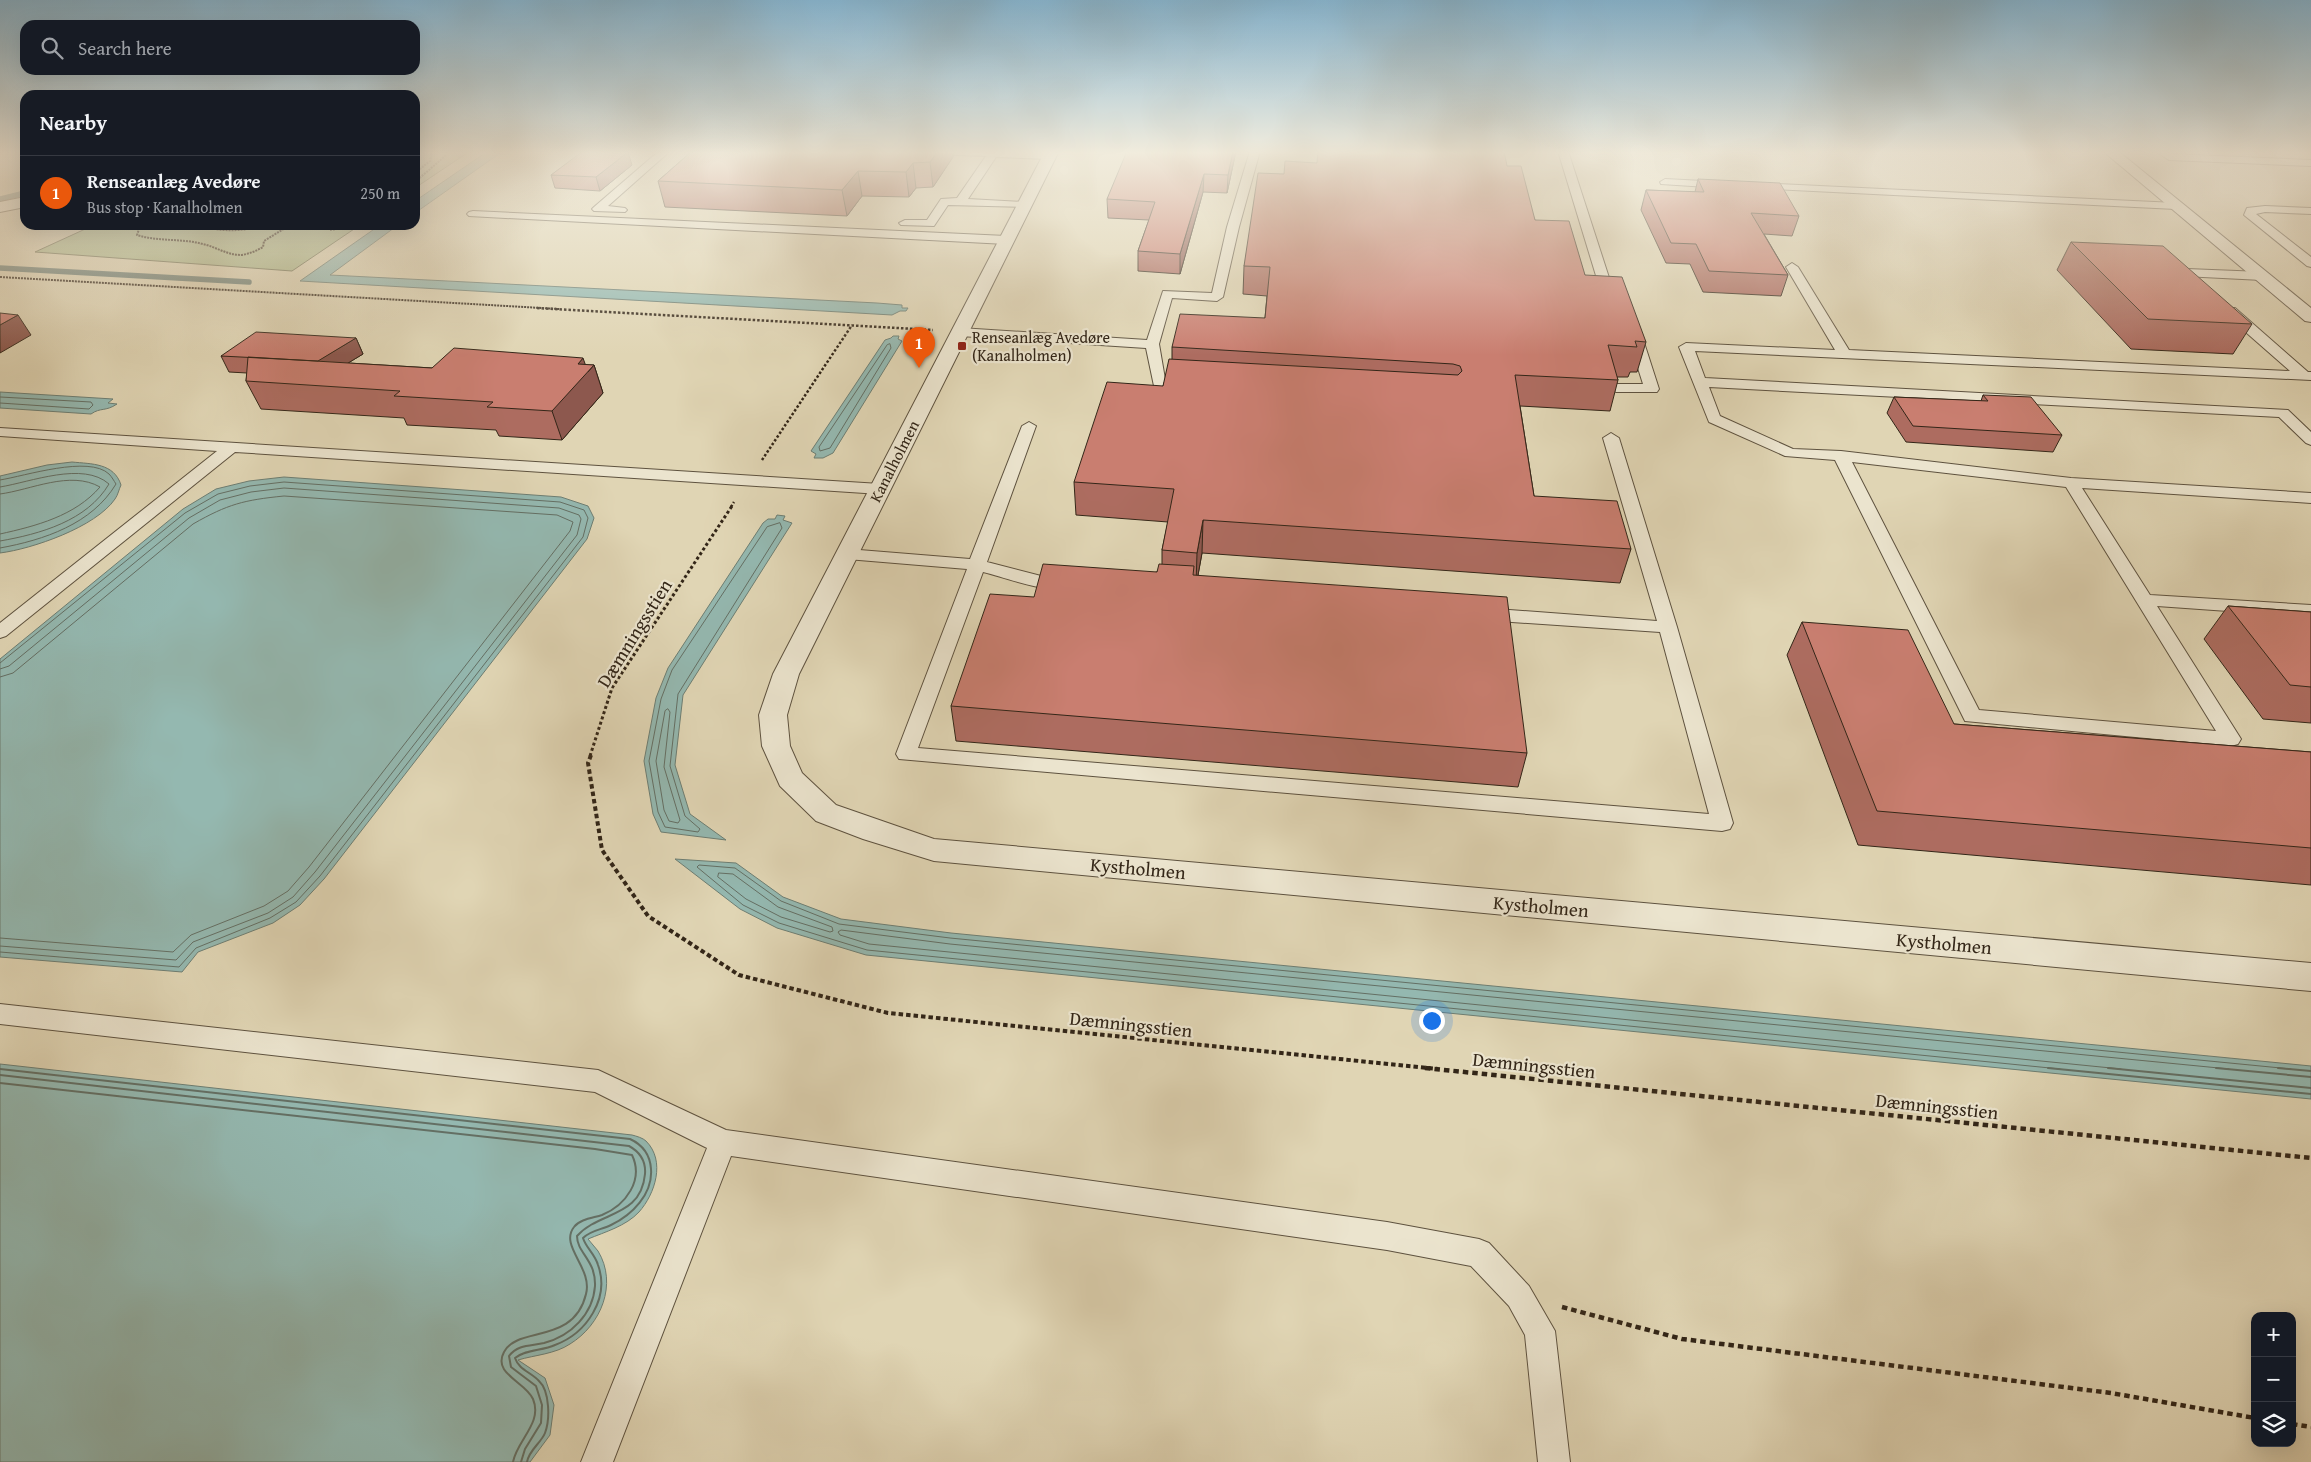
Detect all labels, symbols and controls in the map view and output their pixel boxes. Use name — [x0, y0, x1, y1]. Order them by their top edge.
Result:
search box — [20, 20, 420, 75]
icon: search — [38, 34, 66, 62]
text: Search here — [78, 34, 172, 62]
text: Nearby — [40, 107, 107, 138]
text: Renseanlæg Avedøre — [87, 167, 261, 195]
text: 1 — [52, 181, 60, 205]
text: 250 m — [360, 181, 400, 205]
text: Bus stop · Kanalholmen — [87, 195, 242, 219]
place label: Renseanlæg Avedøre (Kanalholmen) — [972, 325, 1110, 367]
pin: 1 — [903, 327, 935, 368]
marker: Renseanlæg Avedøre (Kanalholmen) — [956, 340, 968, 352]
street label: Kanalholmen — [863, 416, 925, 506]
street label: Dæmningsstien — [589, 573, 679, 693]
street label: Kystholmen — [1089, 850, 1187, 886]
street label: Kystholmen — [1492, 888, 1590, 924]
street label: Kystholmen — [1895, 925, 1993, 961]
street label: Dæmningsstien — [1068, 1004, 1194, 1044]
your location — [1419, 1008, 1445, 1034]
street label: Dæmningsstien — [1471, 1045, 1597, 1085]
street label: Dæmningsstien — [1874, 1086, 2000, 1126]
map controls — [2251, 1312, 2296, 1447]
button: + — [2251, 1312, 2296, 1357]
button: − — [2251, 1357, 2296, 1402]
button: layers — [2251, 1402, 2296, 1447]

